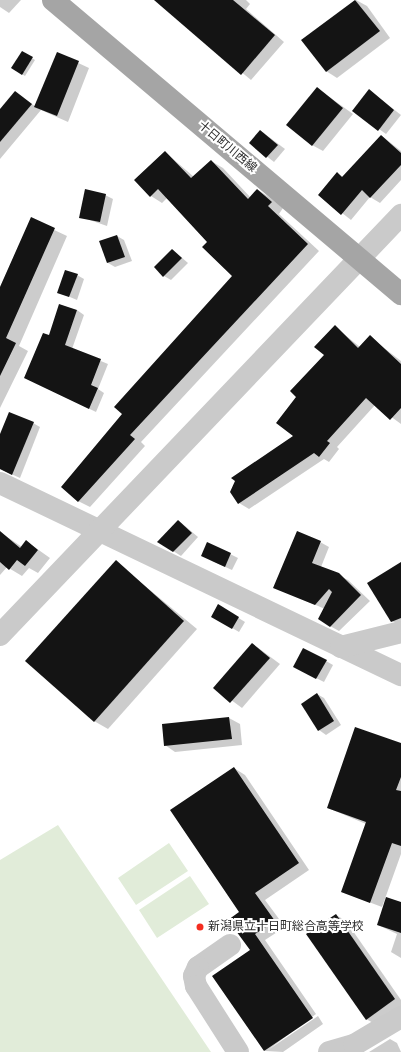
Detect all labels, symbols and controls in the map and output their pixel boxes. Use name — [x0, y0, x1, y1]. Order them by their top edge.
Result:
street label: 十日町川西線 — [195, 118, 259, 176]
place label: 新潟県立十日町総合高等学校 — [208, 920, 364, 934]
marker: 新潟県立十日町総合高等学校 — [195, 922, 205, 932]

